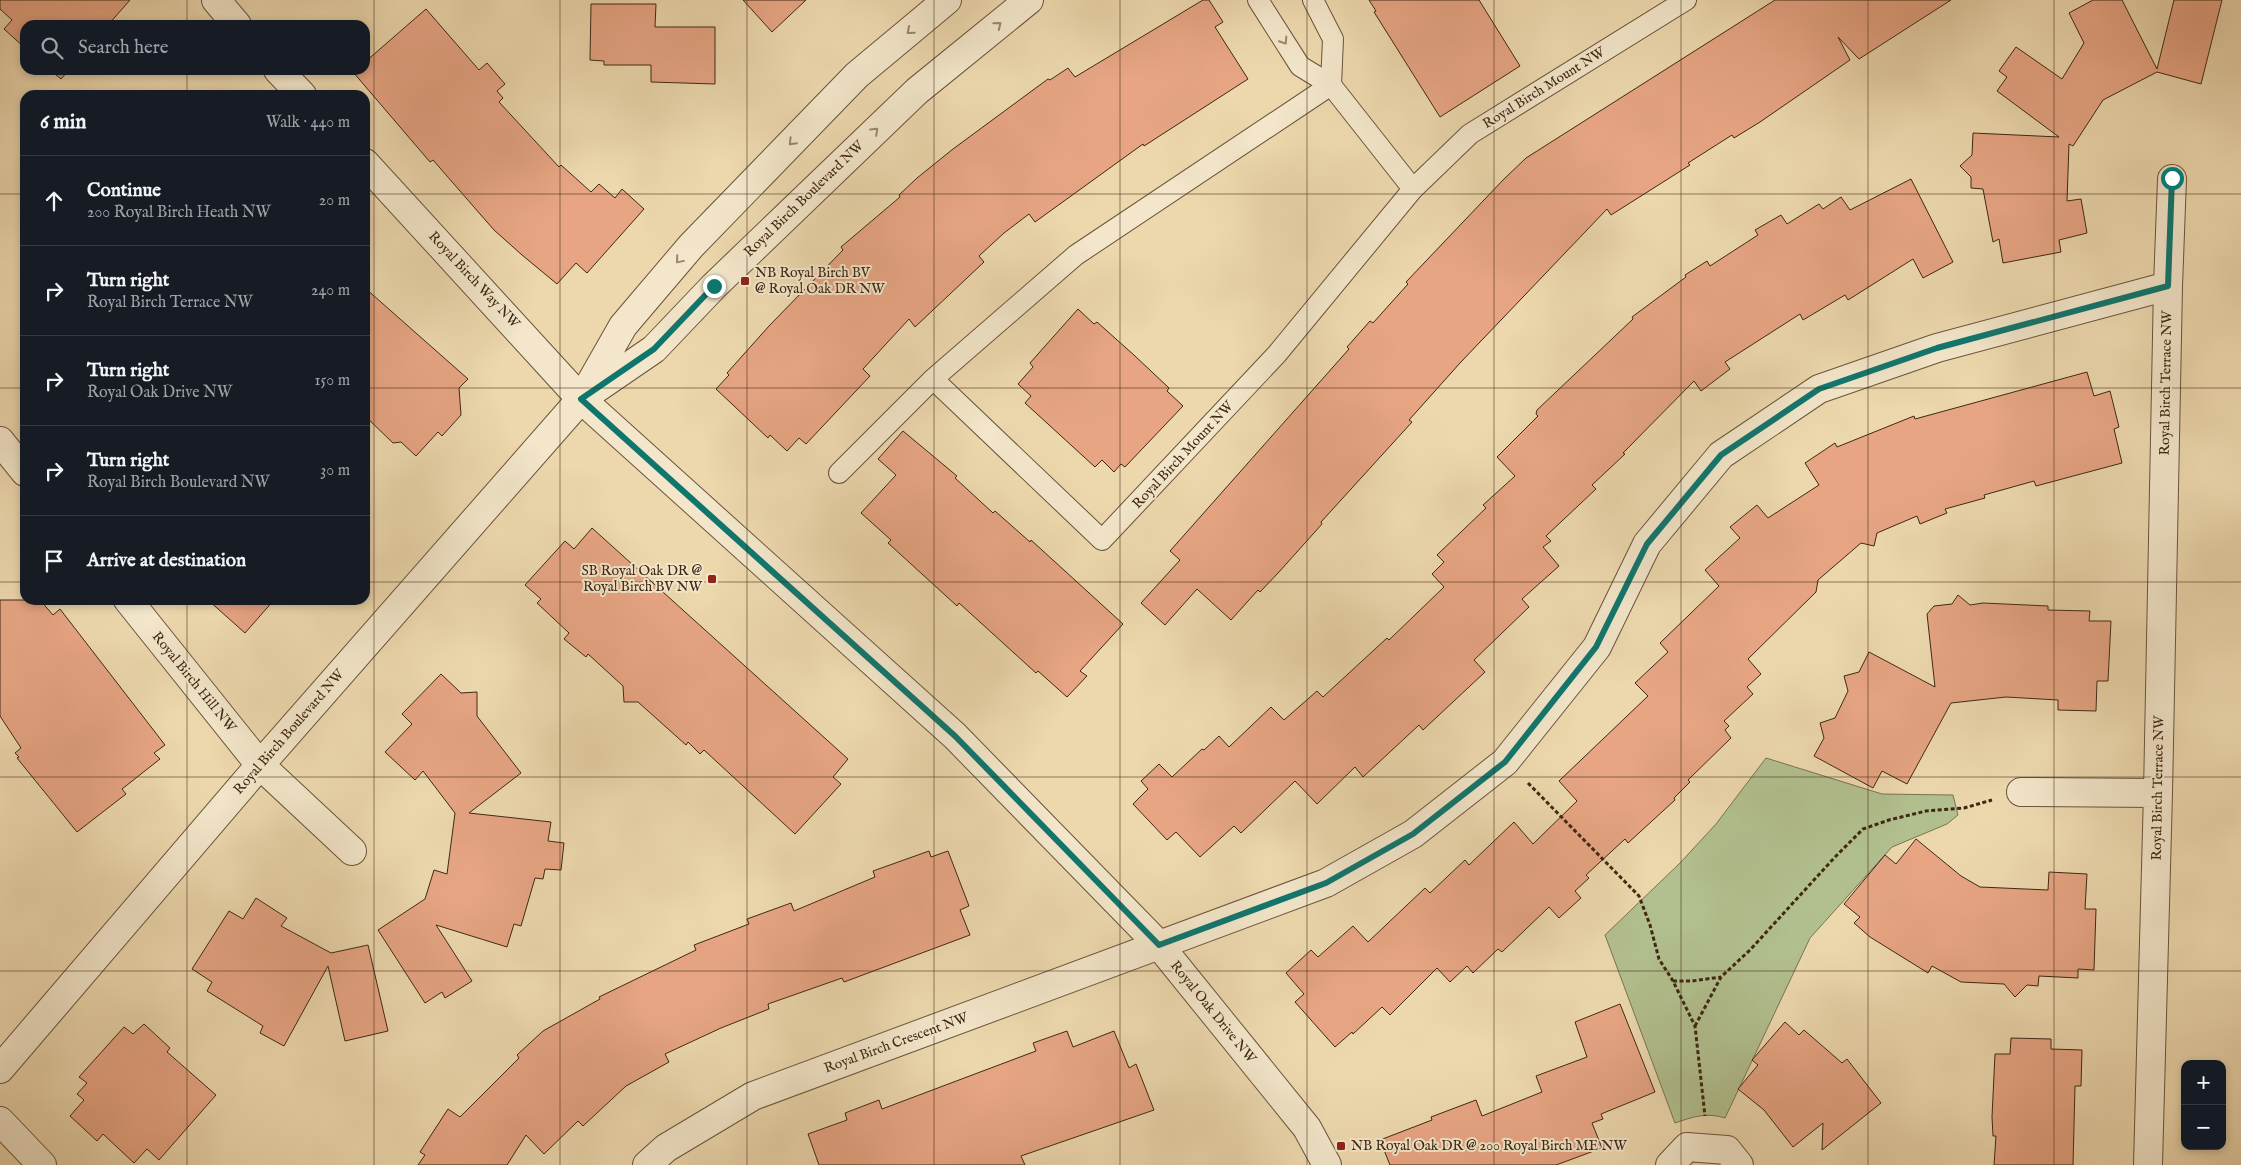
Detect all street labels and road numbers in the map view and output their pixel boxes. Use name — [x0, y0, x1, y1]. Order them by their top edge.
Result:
street label: Royal Birch Mount NW — [1479, 43, 1609, 133]
street label: Royal Birch Boulevard NW — [740, 137, 868, 261]
street label: Royal Birch Way NW — [424, 228, 524, 333]
street label: Royal Birch Terrace NW — [2156, 310, 2176, 456]
street label: Royal Birch Mount NW — [1128, 397, 1238, 513]
street label: Royal Birch Hill NW — [148, 628, 241, 736]
street label: Royal Birch Boulevard NW — [230, 665, 349, 798]
street label: Royal Birch Terrace NW — [2148, 715, 2168, 861]
street label: Royal Oak Drive NW — [1166, 957, 1260, 1068]
street label: Royal Birch Crescent NW — [821, 1008, 971, 1077]

